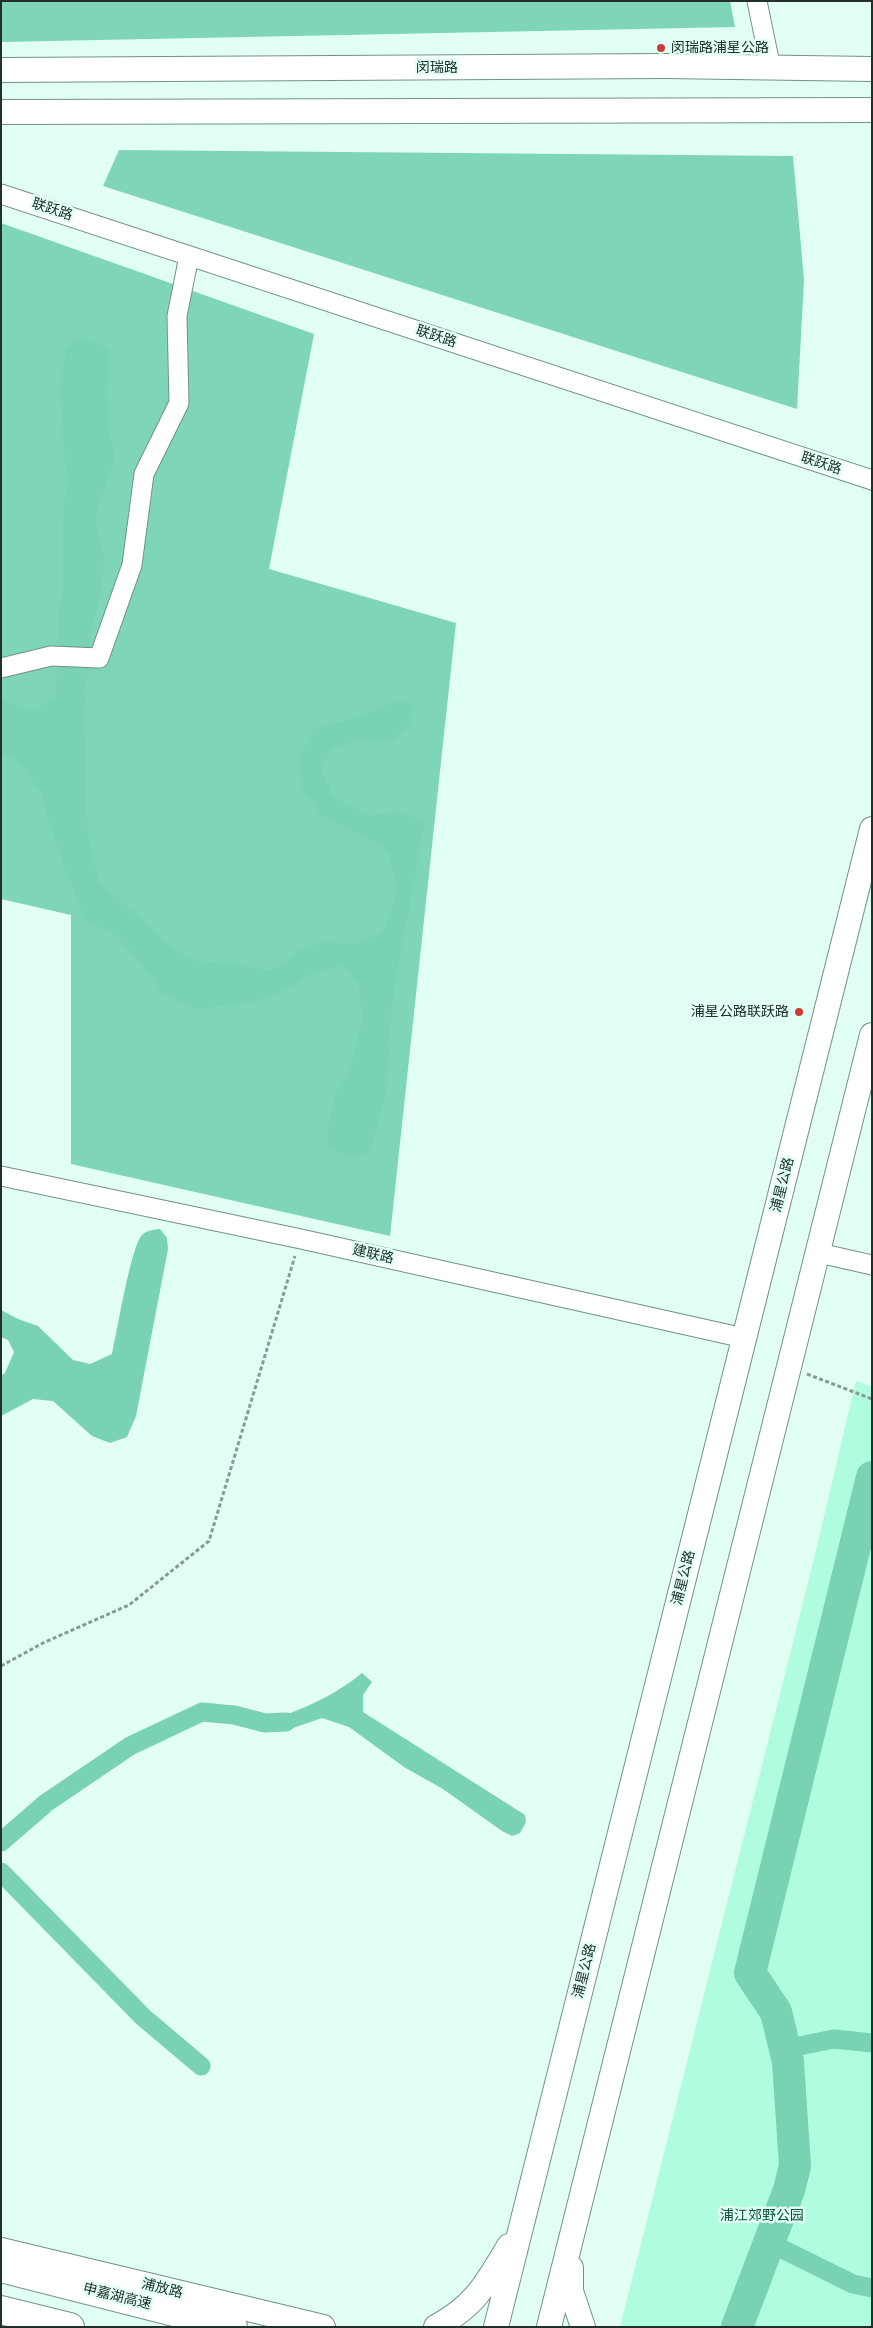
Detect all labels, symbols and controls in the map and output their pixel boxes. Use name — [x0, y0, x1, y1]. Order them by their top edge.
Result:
place label: 闵瑞路浦星公路 — [671, 40, 769, 56]
marker: 闵瑞路浦星公路 — [655, 42, 667, 54]
street label: 闵瑞路 — [416, 60, 458, 76]
street label: 联跃路 — [29, 196, 75, 224]
street label: 联跃路 — [413, 323, 459, 351]
street label: 联跃路 — [798, 450, 844, 478]
place label: 浦星公路联跃路 — [691, 1004, 789, 1020]
marker: 浦星公路联跃路 — [793, 1006, 805, 1018]
street label: 浦星公路 — [768, 1156, 798, 1214]
street label: 建联路 — [351, 1242, 395, 1268]
street label: 浦星公路 — [669, 1549, 699, 1607]
street label: 浦星公路 — [570, 1942, 600, 2000]
park label: 浦江郊野公园 — [720, 2208, 804, 2224]
street label: 浦放路 — [140, 2276, 184, 2302]
street label: 申嘉湖高速 — [81, 2280, 153, 2314]

